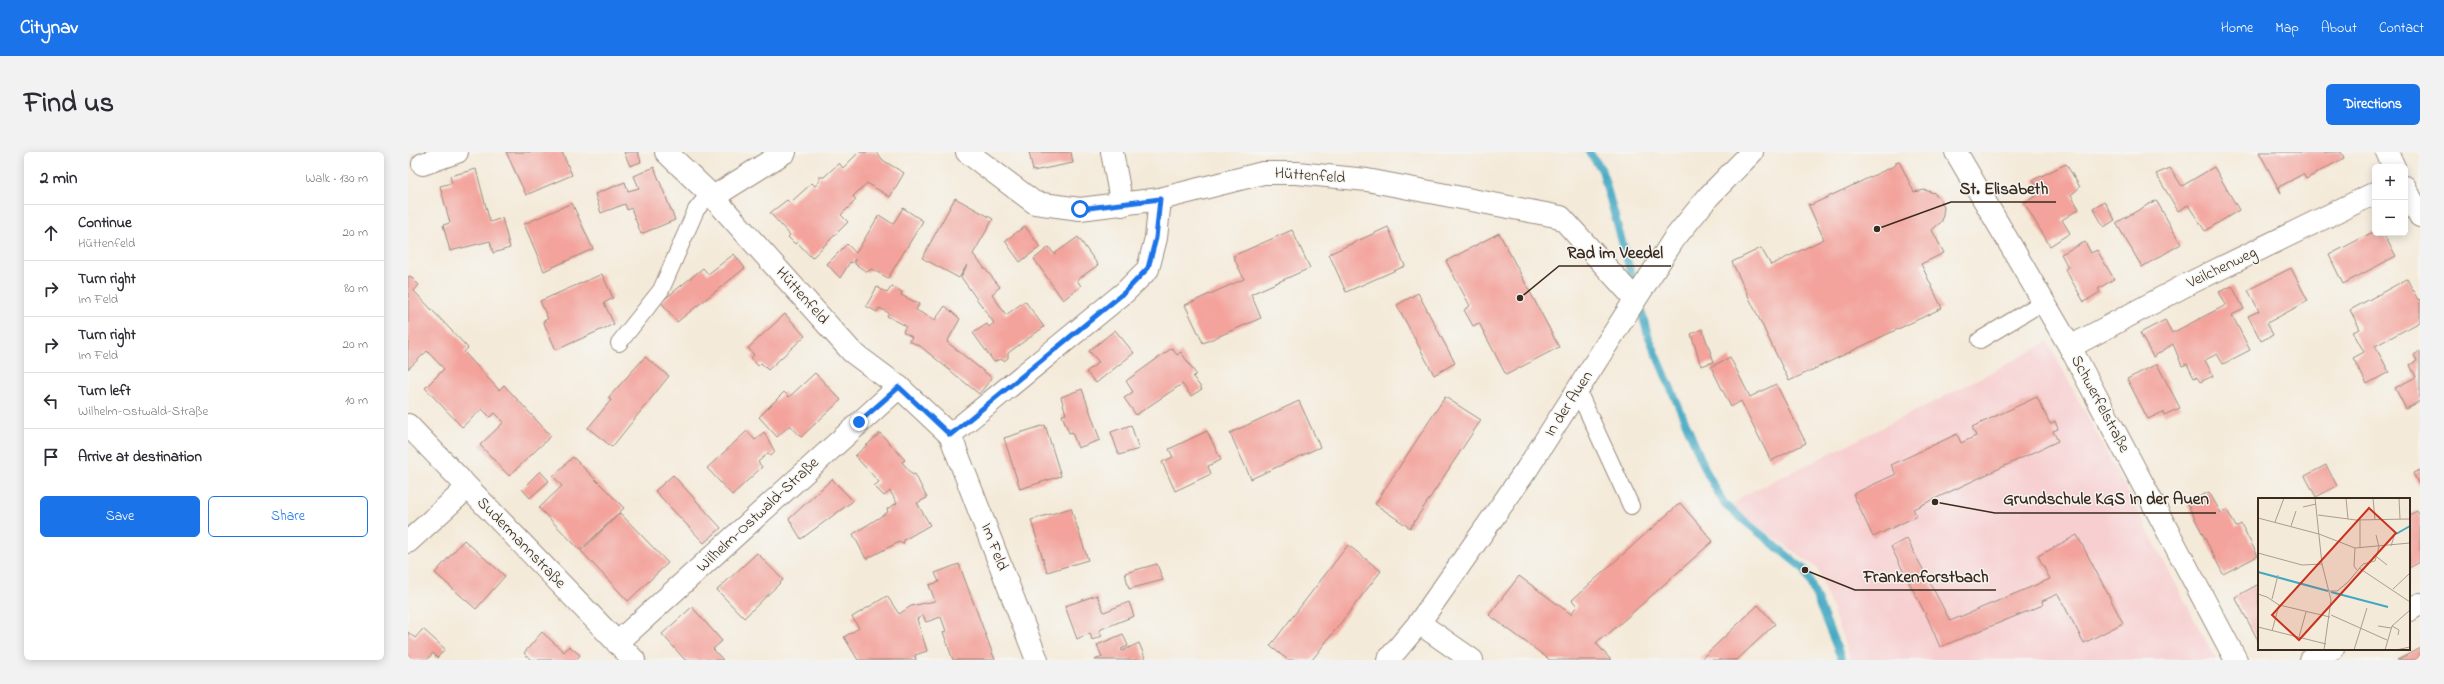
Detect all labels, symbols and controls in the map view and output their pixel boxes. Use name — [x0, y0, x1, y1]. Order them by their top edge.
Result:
text: Citynav — [20, 15, 78, 42]
text: Home — [2221, 18, 2253, 39]
text: Map — [2275, 18, 2299, 39]
text: About — [2321, 18, 2357, 39]
text: Contact — [2379, 18, 2424, 39]
text: Find us — [24, 84, 114, 125]
button: Directions — [2326, 84, 2420, 125]
street label: Hüttenfeld — [1274, 162, 1346, 190]
map controls — [2372, 164, 2408, 236]
button: + — [2372, 164, 2408, 200]
text: 2 min — [40, 166, 77, 191]
text: Walk · 130 m — [305, 169, 368, 188]
callout: St. Elisabeth — [1951, 173, 2056, 202]
text: St. Elisabeth — [1960, 177, 2048, 202]
route start — [1071, 200, 1089, 218]
button: − — [2372, 200, 2408, 236]
text: Continue — [78, 212, 132, 234]
icon: ahead — [40, 222, 62, 244]
text: 20 m — [343, 223, 368, 242]
text: Hüttenfeld — [78, 234, 135, 253]
callout: Rad im Veedel — [1559, 237, 1671, 266]
text: Rad im Veedel — [1567, 241, 1663, 266]
street label: Veilchenweg — [2182, 241, 2261, 296]
street label: Hüttenfeld — [770, 262, 835, 330]
text: Turn right — [78, 268, 136, 290]
icon: right — [40, 278, 62, 300]
text: 80 m — [344, 279, 368, 298]
text: Im Feld — [78, 290, 118, 309]
text: Turn right — [78, 324, 136, 346]
icon: right — [40, 334, 62, 356]
text: 20 m — [343, 335, 368, 354]
text: Im Feld — [78, 346, 118, 365]
street label: Schwerfelstraße — [2064, 351, 2136, 458]
street label: In der Auen — [1539, 366, 1599, 442]
text: Turn left — [78, 380, 131, 402]
icon: left — [40, 390, 62, 412]
text: 10 m — [345, 391, 368, 410]
text: Wilhelm-Ostwald-Straße — [78, 402, 208, 421]
route end — [850, 413, 868, 431]
icon: arrive — [40, 446, 62, 468]
text: Arrive at destination — [78, 446, 202, 468]
street label: Wilhelm-Ostwald-Straße — [691, 451, 825, 578]
callout: Grundschule KGS In der Auen — [1995, 484, 2216, 513]
text: Grundschule KGS In der Auen — [2003, 487, 2209, 512]
street label: Sudermannstraße — [471, 492, 572, 595]
button: Save — [40, 496, 200, 537]
button: Share — [208, 496, 368, 537]
inset map — [2258, 498, 2410, 650]
street label: Im Feld — [974, 520, 1014, 574]
callout: Frankenforstbach — [1855, 561, 1996, 590]
text: Frankenforstbach — [1862, 565, 1989, 590]

